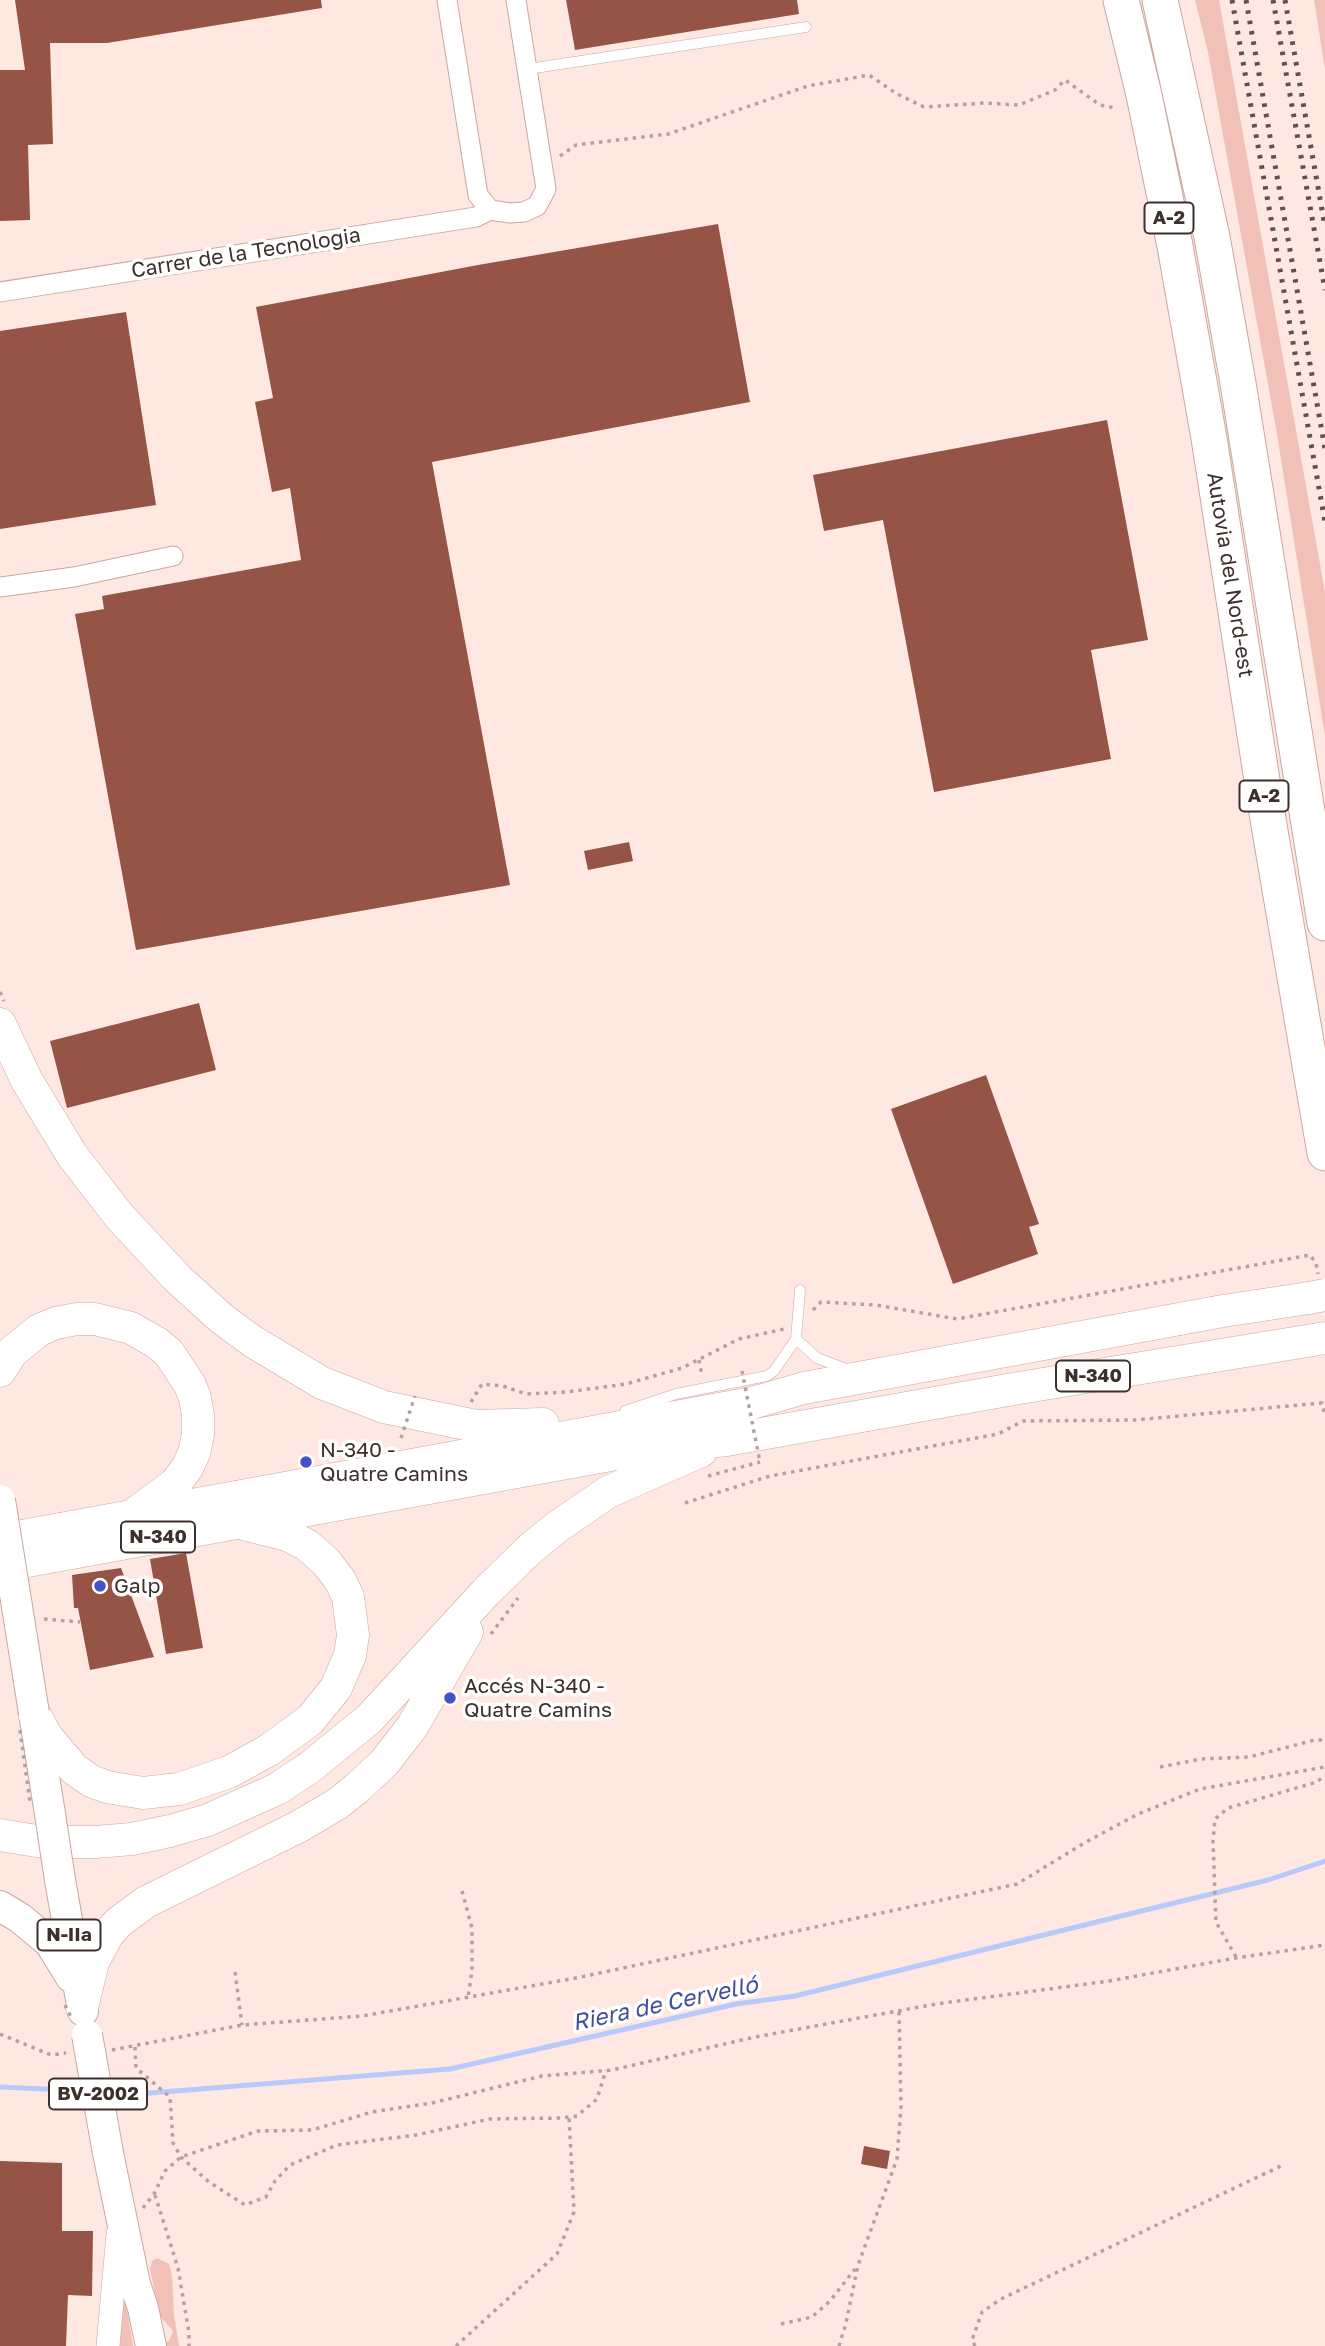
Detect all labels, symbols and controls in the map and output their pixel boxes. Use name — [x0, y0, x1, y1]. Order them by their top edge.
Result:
road number: A-2 — [1144, 202, 1194, 233]
street label: Carrer de la Tecnologia — [130, 222, 362, 284]
street label: Autovia del Nord-est — [1201, 470, 1259, 680]
road number: A-2 — [1240, 780, 1288, 811]
road number: N-340 — [1056, 1360, 1130, 1392]
place label: N-340 - Quatre Camins — [320, 1437, 468, 1487]
marker: N-340 - Quatre Camins — [298, 1454, 314, 1470]
road number: N-340 — [121, 1522, 195, 1553]
place label: Galp — [114, 1573, 160, 1599]
marker: Galp — [92, 1578, 108, 1594]
place label: Accés N-340 - Quatre Camins — [464, 1673, 612, 1723]
marker: Accés N-340 - Quatre Camins — [442, 1690, 458, 1706]
road number: N-IIa — [38, 1920, 100, 1951]
water label: Riera de Cervelló — [570, 1971, 760, 2037]
road number: BV-2002 — [49, 2078, 147, 2110]

